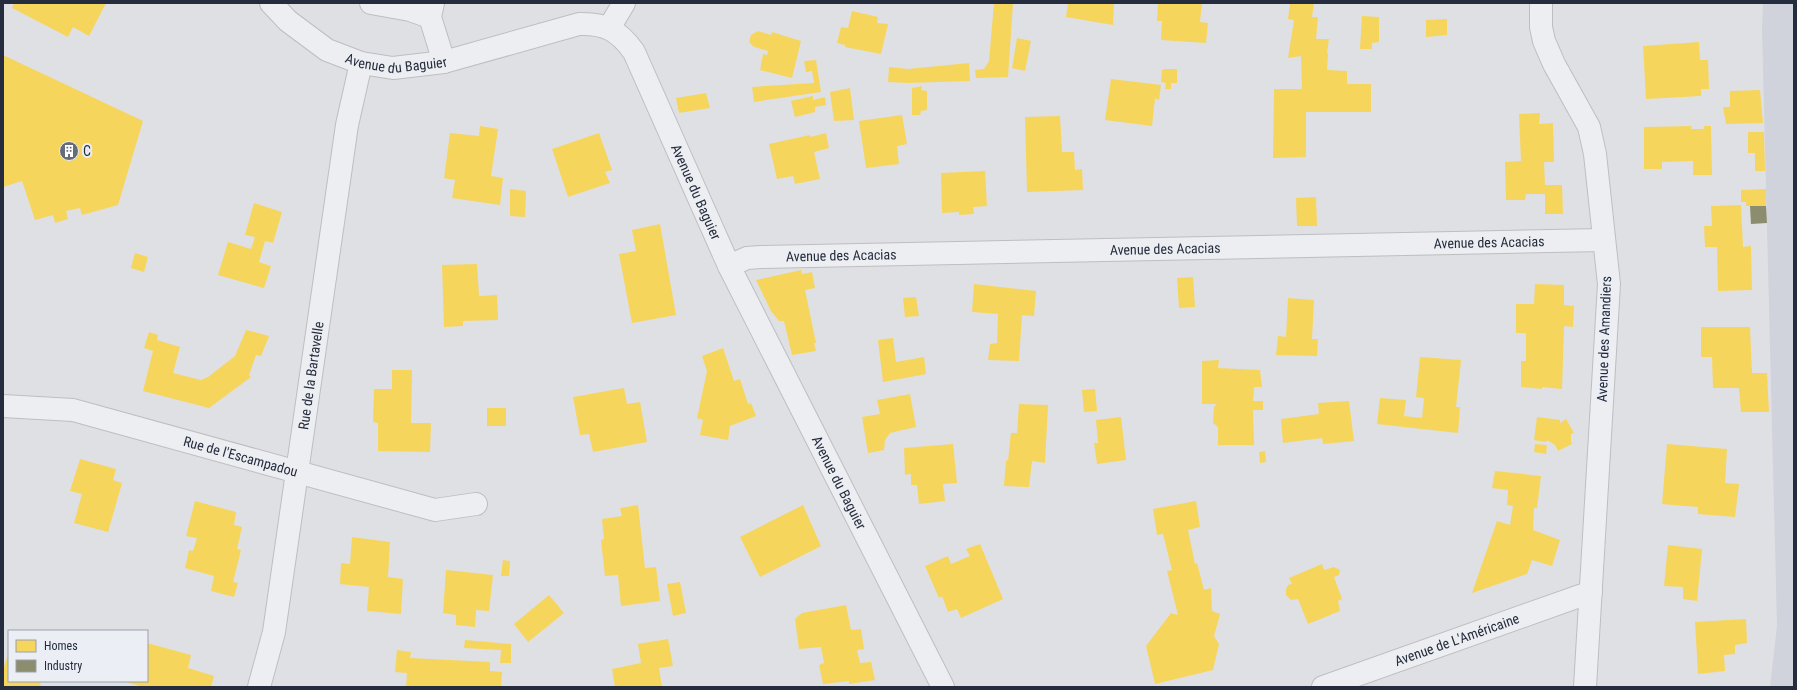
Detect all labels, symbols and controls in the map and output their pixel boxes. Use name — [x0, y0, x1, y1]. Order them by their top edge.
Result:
street label: Avenue du Baguier — [343, 50, 449, 76]
building icon: C — [58, 140, 80, 162]
street label: Avenue du Baguier — [668, 142, 724, 242]
place label: C — [83, 143, 91, 159]
street label: Avenue des Acacias — [1434, 233, 1545, 251]
street label: Avenue des Acacias — [1110, 240, 1221, 258]
street label: Avenue des Acacias — [786, 246, 897, 264]
street label: Avenue des Amandiers — [1594, 276, 1614, 402]
street label: Rue de la Bartavelle — [295, 320, 327, 431]
street label: Rue de l'Escampadou — [182, 433, 300, 480]
street label: Avenue du Baguier — [809, 433, 869, 532]
street label: Avenue de L'Américaine — [1392, 610, 1522, 669]
legend — [8, 630, 148, 682]
text: Homes — [44, 639, 78, 653]
text: Industry — [44, 659, 82, 673]

